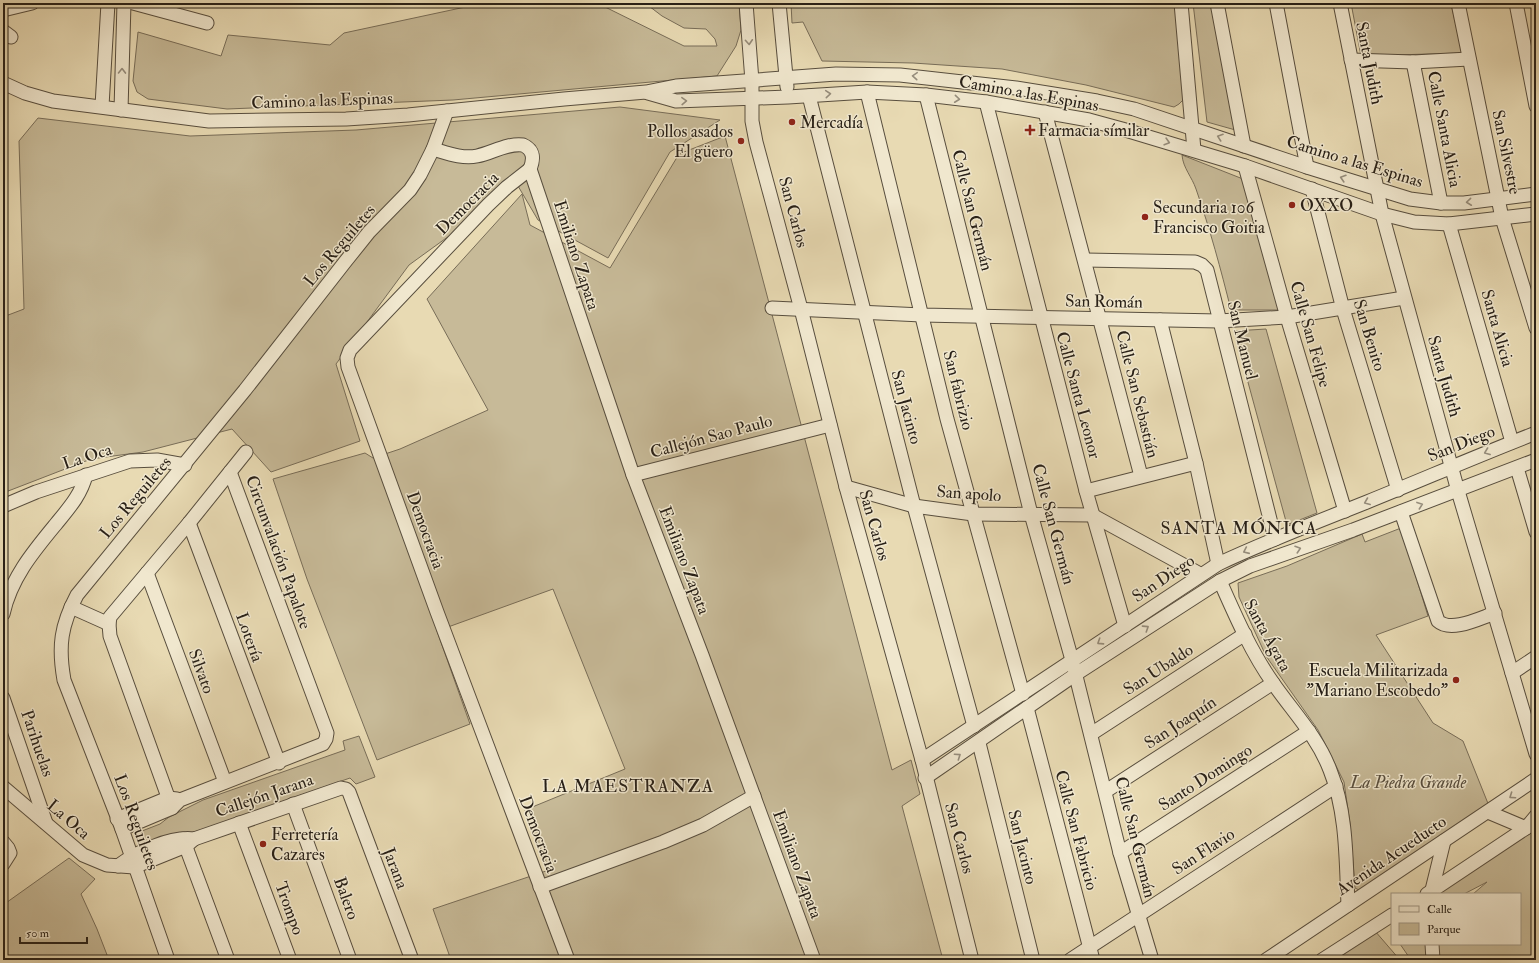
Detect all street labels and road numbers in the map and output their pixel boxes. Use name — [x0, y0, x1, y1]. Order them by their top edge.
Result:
street label: Santa Judith — [1350, 20, 1388, 106]
street label: Calle Santa Alicia — [1423, 69, 1466, 190]
street label: Camino a las Espinas — [957, 71, 1101, 117]
street label: Camino a las Espinas — [251, 88, 393, 114]
street label: San Silvestre — [1487, 108, 1526, 196]
street label: Camino a las Espinas — [1284, 131, 1426, 193]
street label: Calle San Germán — [947, 147, 998, 273]
street label: Democracia — [431, 167, 504, 239]
street label: San Carlos — [774, 174, 813, 250]
street label: Emiliano Zapata — [548, 198, 604, 314]
street label: Los Reguiletes — [299, 200, 380, 291]
street label: Calle San Felipe — [1284, 279, 1336, 390]
street label: Santa Alicia — [1477, 287, 1519, 370]
street label: San Román — [1065, 290, 1143, 313]
street label: San Benito — [1349, 297, 1390, 374]
street label: San Manuel — [1223, 298, 1263, 383]
street label: Calle San Sebastián — [1111, 328, 1164, 460]
street label: Calle Santa Leonor — [1051, 329, 1106, 462]
street label: Santa Judith — [1422, 333, 1466, 420]
street label: San fabrizio — [938, 348, 979, 432]
street label: San Jacinto — [886, 368, 926, 447]
street label: Callejón Sao Paulo — [648, 410, 775, 463]
street label: San Diego — [1424, 420, 1498, 466]
street label: La Oca — [60, 438, 115, 474]
street label: Los Reguiletes — [95, 452, 176, 543]
street label: Calle San Germán — [1027, 461, 1080, 587]
street label: Circunvalación Papalote — [240, 473, 316, 632]
street label: San apolo — [936, 481, 1002, 507]
street label: San Carlos — [854, 487, 895, 563]
street label: Democracia — [402, 489, 450, 573]
street label: Emiliano Zapata — [653, 503, 715, 619]
street label: San Diego — [1128, 550, 1198, 607]
street label: Santa Ágata — [1239, 595, 1297, 676]
street label: Lotería — [231, 610, 268, 666]
street label: San Ubaldo — [1119, 639, 1197, 700]
street label: Silvato — [184, 646, 219, 696]
street label: San Joaquín — [1140, 691, 1221, 754]
street label: Parihuelas — [16, 707, 59, 779]
street label: Santo Domingo — [1155, 739, 1256, 815]
street label: Calle San Fabricio — [1050, 768, 1103, 892]
street label: Callejón Jarana — [212, 769, 317, 823]
street label: Los Reguiletes — [109, 771, 164, 873]
street label: Calle San Germán — [1110, 774, 1161, 900]
street label: Democracia — [514, 793, 563, 877]
street label: La Oca — [43, 795, 95, 845]
street label: San Carlos — [940, 800, 979, 876]
street label: Emiliano Zapata — [767, 807, 827, 923]
street label: San Jacinto — [1002, 808, 1042, 887]
street label: Avenida Acueducto — [1332, 811, 1450, 900]
street label: San Flavio — [1168, 823, 1239, 879]
street label: Jarana — [377, 844, 413, 893]
street label: Balero — [329, 874, 364, 922]
street label: Trompo — [269, 879, 309, 938]

